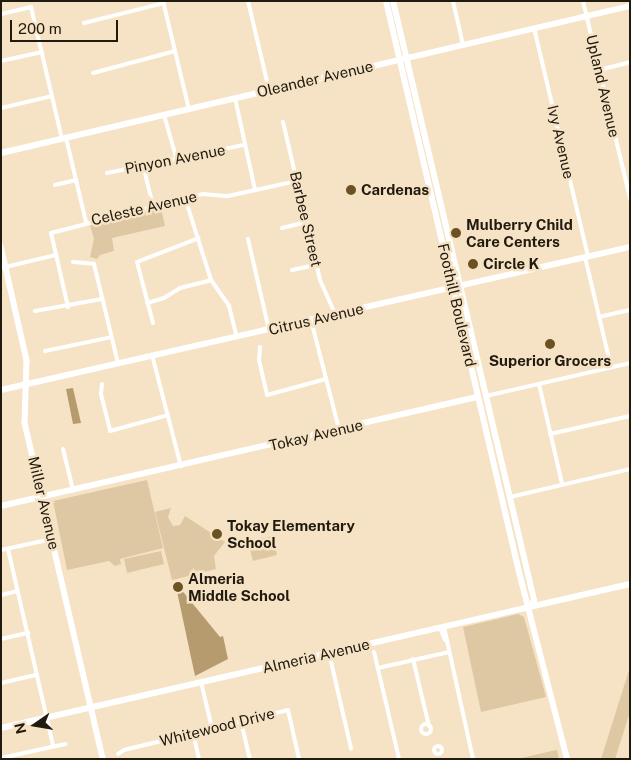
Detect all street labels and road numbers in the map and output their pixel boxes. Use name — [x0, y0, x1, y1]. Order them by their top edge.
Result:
street label: Upland Avenue — [582, 33, 624, 139]
street label: Oleander Avenue — [255, 57, 375, 101]
street label: Ivy Avenue — [544, 103, 578, 181]
street label: Pinyon Avenue — [123, 140, 227, 178]
street label: Barbee Street — [286, 169, 326, 269]
street label: Celeste Avenue — [89, 187, 199, 229]
street label: Foothill Boulevard — [434, 241, 480, 369]
street label: Citrus Avenue — [267, 299, 365, 339]
street label: Tokay Avenue — [267, 415, 365, 455]
street label: Miller Avenue — [25, 455, 63, 551]
street label: Almeria Avenue — [261, 635, 371, 677]
street label: Whitewood Drive — [158, 704, 276, 750]

